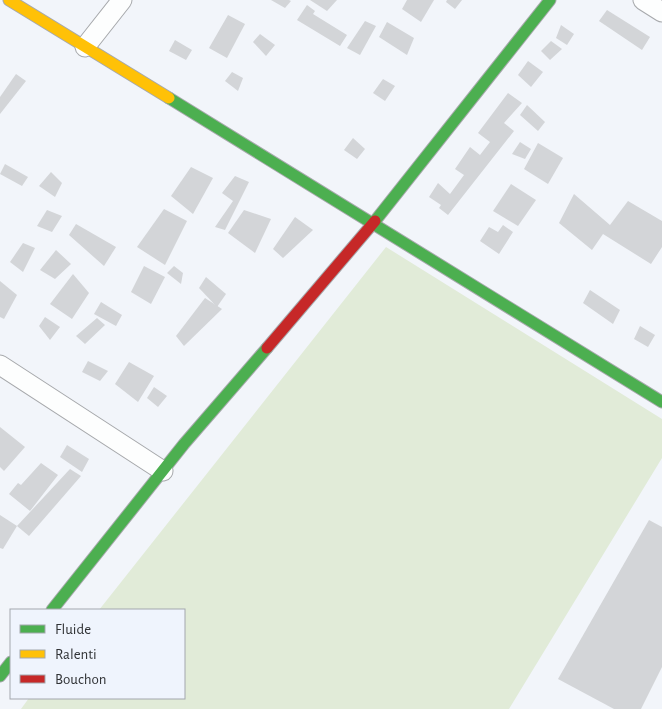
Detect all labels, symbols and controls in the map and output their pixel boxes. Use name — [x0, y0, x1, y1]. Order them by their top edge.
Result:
legend — [10, 609, 185, 699]
text: Fluide — [55, 622, 91, 637]
text: Ralenti — [55, 647, 97, 662]
text: Bouchon — [55, 672, 106, 687]

